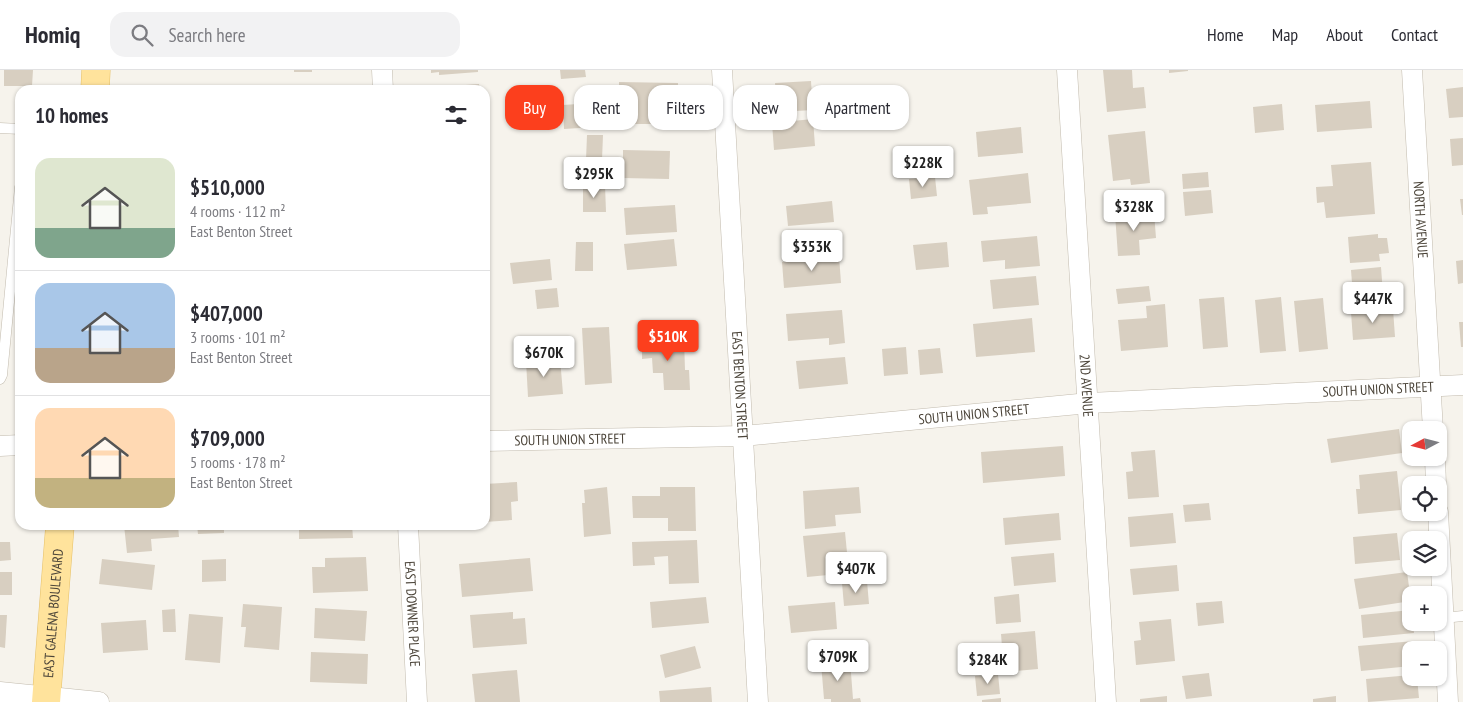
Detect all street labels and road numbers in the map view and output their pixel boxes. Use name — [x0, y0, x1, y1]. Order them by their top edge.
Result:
street label: NORTH AVENUE — [1410, 181, 1432, 259]
street label: EAST BENTON STREET — [728, 331, 752, 441]
street label: 2ND AVENUE — [1076, 353, 1097, 418]
street label: SOUTH UNION STREET — [1322, 377, 1435, 401]
street label: SOUTH UNION STREET — [918, 400, 1031, 428]
street label: SOUTH UNION STREET — [514, 429, 627, 449]
street label: EAST GALENA BOULEVARD — [39, 548, 67, 679]
street label: EAST DOWNER PLACE — [401, 561, 424, 667]

